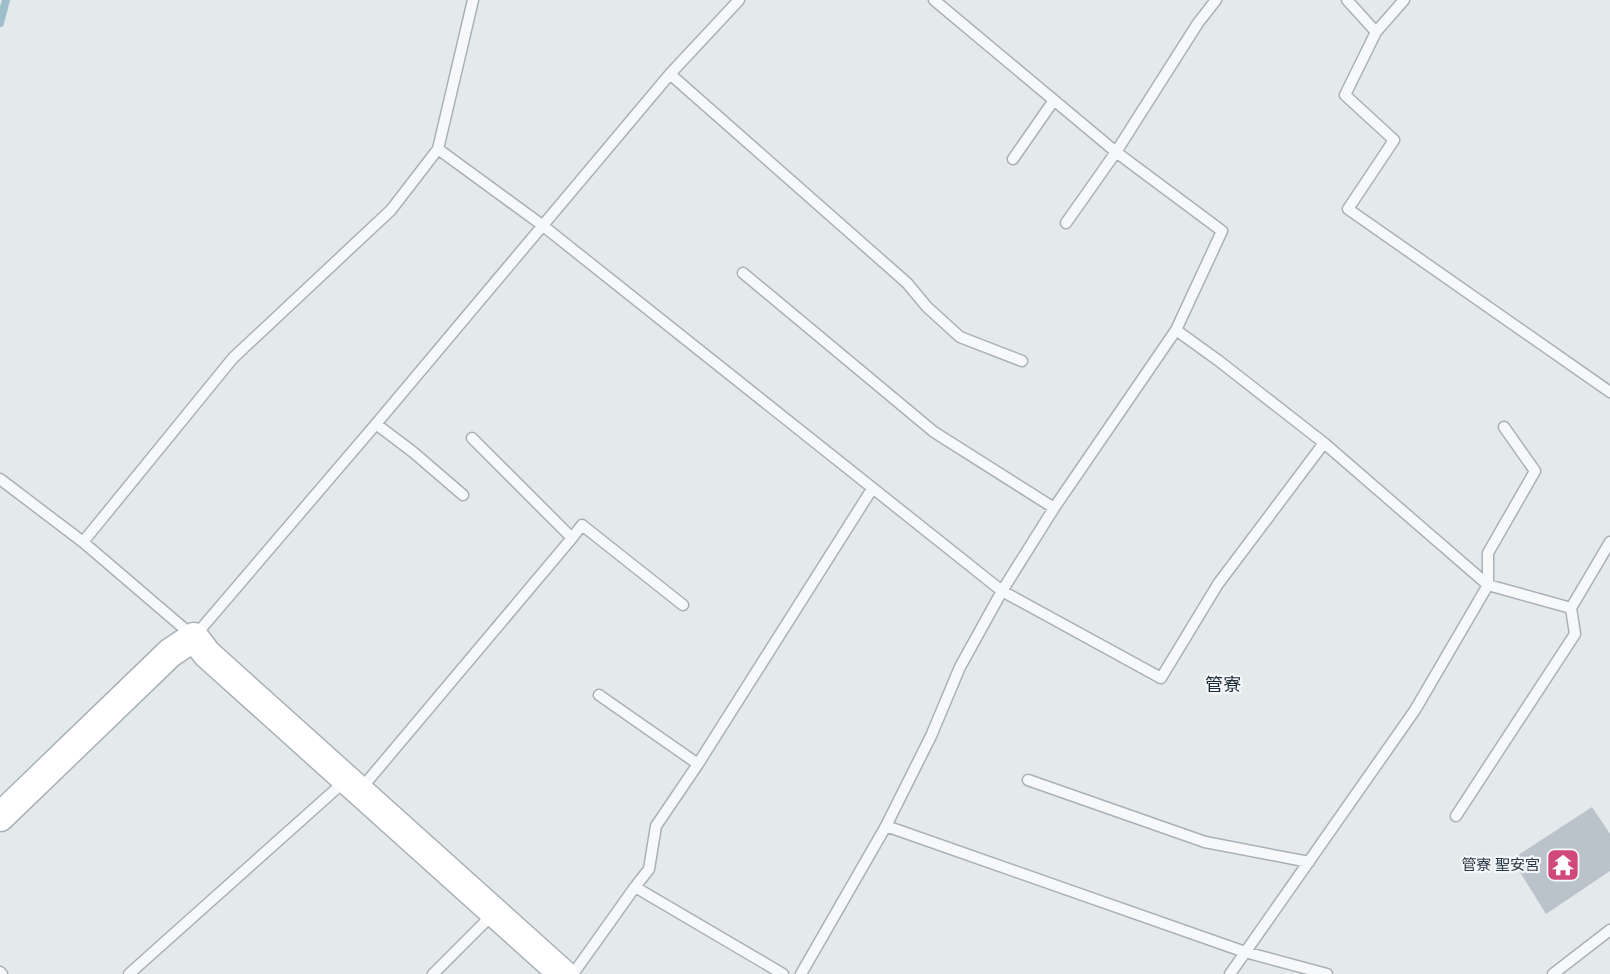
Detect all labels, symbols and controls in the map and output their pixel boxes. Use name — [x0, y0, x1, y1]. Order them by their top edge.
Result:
district label: 管寮 — [1205, 673, 1241, 697]
temple icon: 管寮 聖安宮 — [1545, 847, 1581, 883]
place label: 管寮 聖安宮 — [1461, 855, 1540, 875]

